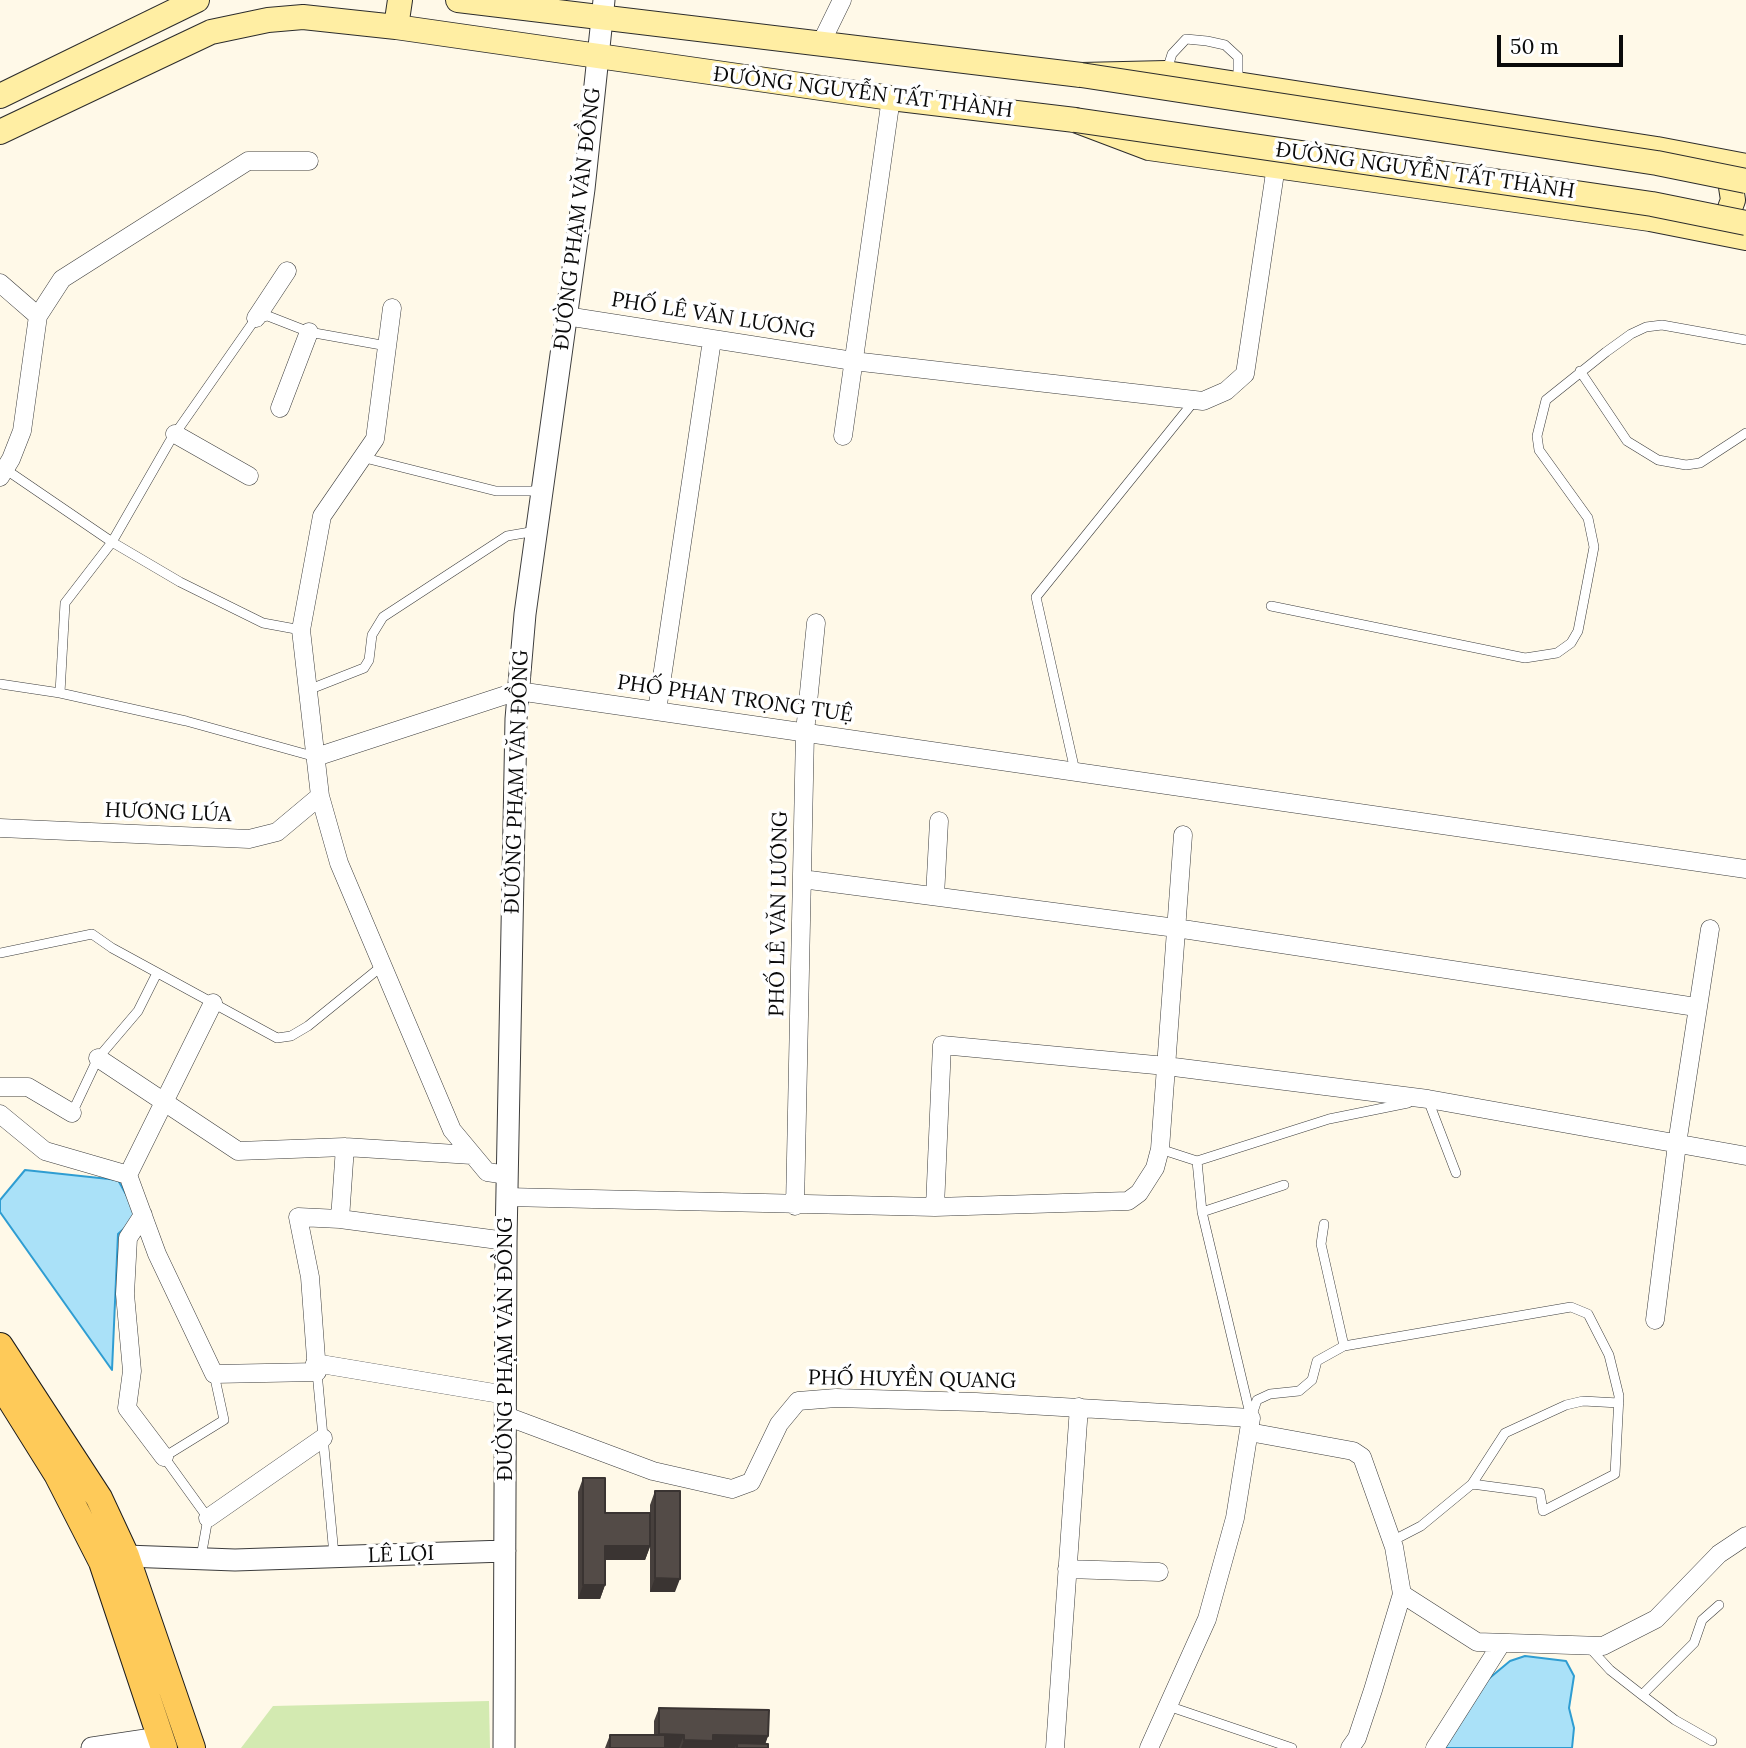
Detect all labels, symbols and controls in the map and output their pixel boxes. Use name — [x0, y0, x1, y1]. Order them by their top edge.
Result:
scale bar — [1501, 21, 1627, 65]
text: 50 m — [1510, 33, 1559, 60]
street label: ĐƯỜNG NGUYỄN TẤT THÀNH — [712, 62, 1014, 124]
street label: ĐƯỜNG PHẠM VĂN ĐỒNG — [549, 86, 607, 352]
street label: ĐƯỜNG NGUYỄN TẤT THÀNH — [1274, 138, 1576, 204]
street label: PHỐ LÊ VĂN LƯƠNG — [609, 287, 817, 345]
street label: ĐƯỜNG PHẠM VĂN ĐỒNG — [500, 650, 534, 914]
street label: PHỐ PHAN TRỌNG TUỆ — [615, 670, 855, 728]
street label: HƯƠNG LÚA — [104, 798, 232, 828]
street label: PHỐ LÊ VĂN LƯƠNG — [765, 811, 793, 1017]
street label: ĐƯỜNG PHẠM VĂN ĐỒNG — [493, 1217, 519, 1481]
street label: PHỐ HUYỀN QUANG — [808, 1366, 1016, 1394]
street label: LÊ LỢI — [367, 1541, 435, 1569]

